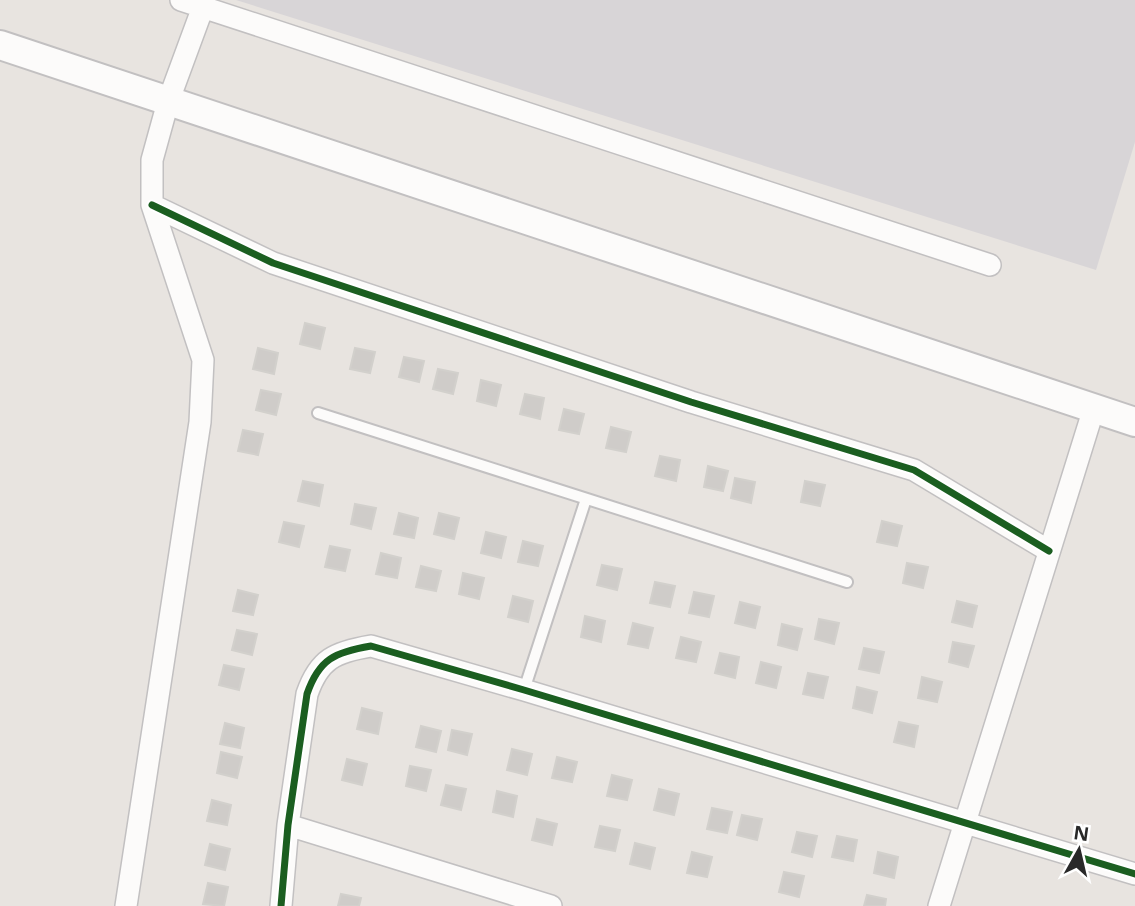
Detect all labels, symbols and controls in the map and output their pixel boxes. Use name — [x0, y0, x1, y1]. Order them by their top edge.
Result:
north arrow — [1044, 815, 1114, 885]
text: N — [1072, 819, 1091, 847]

